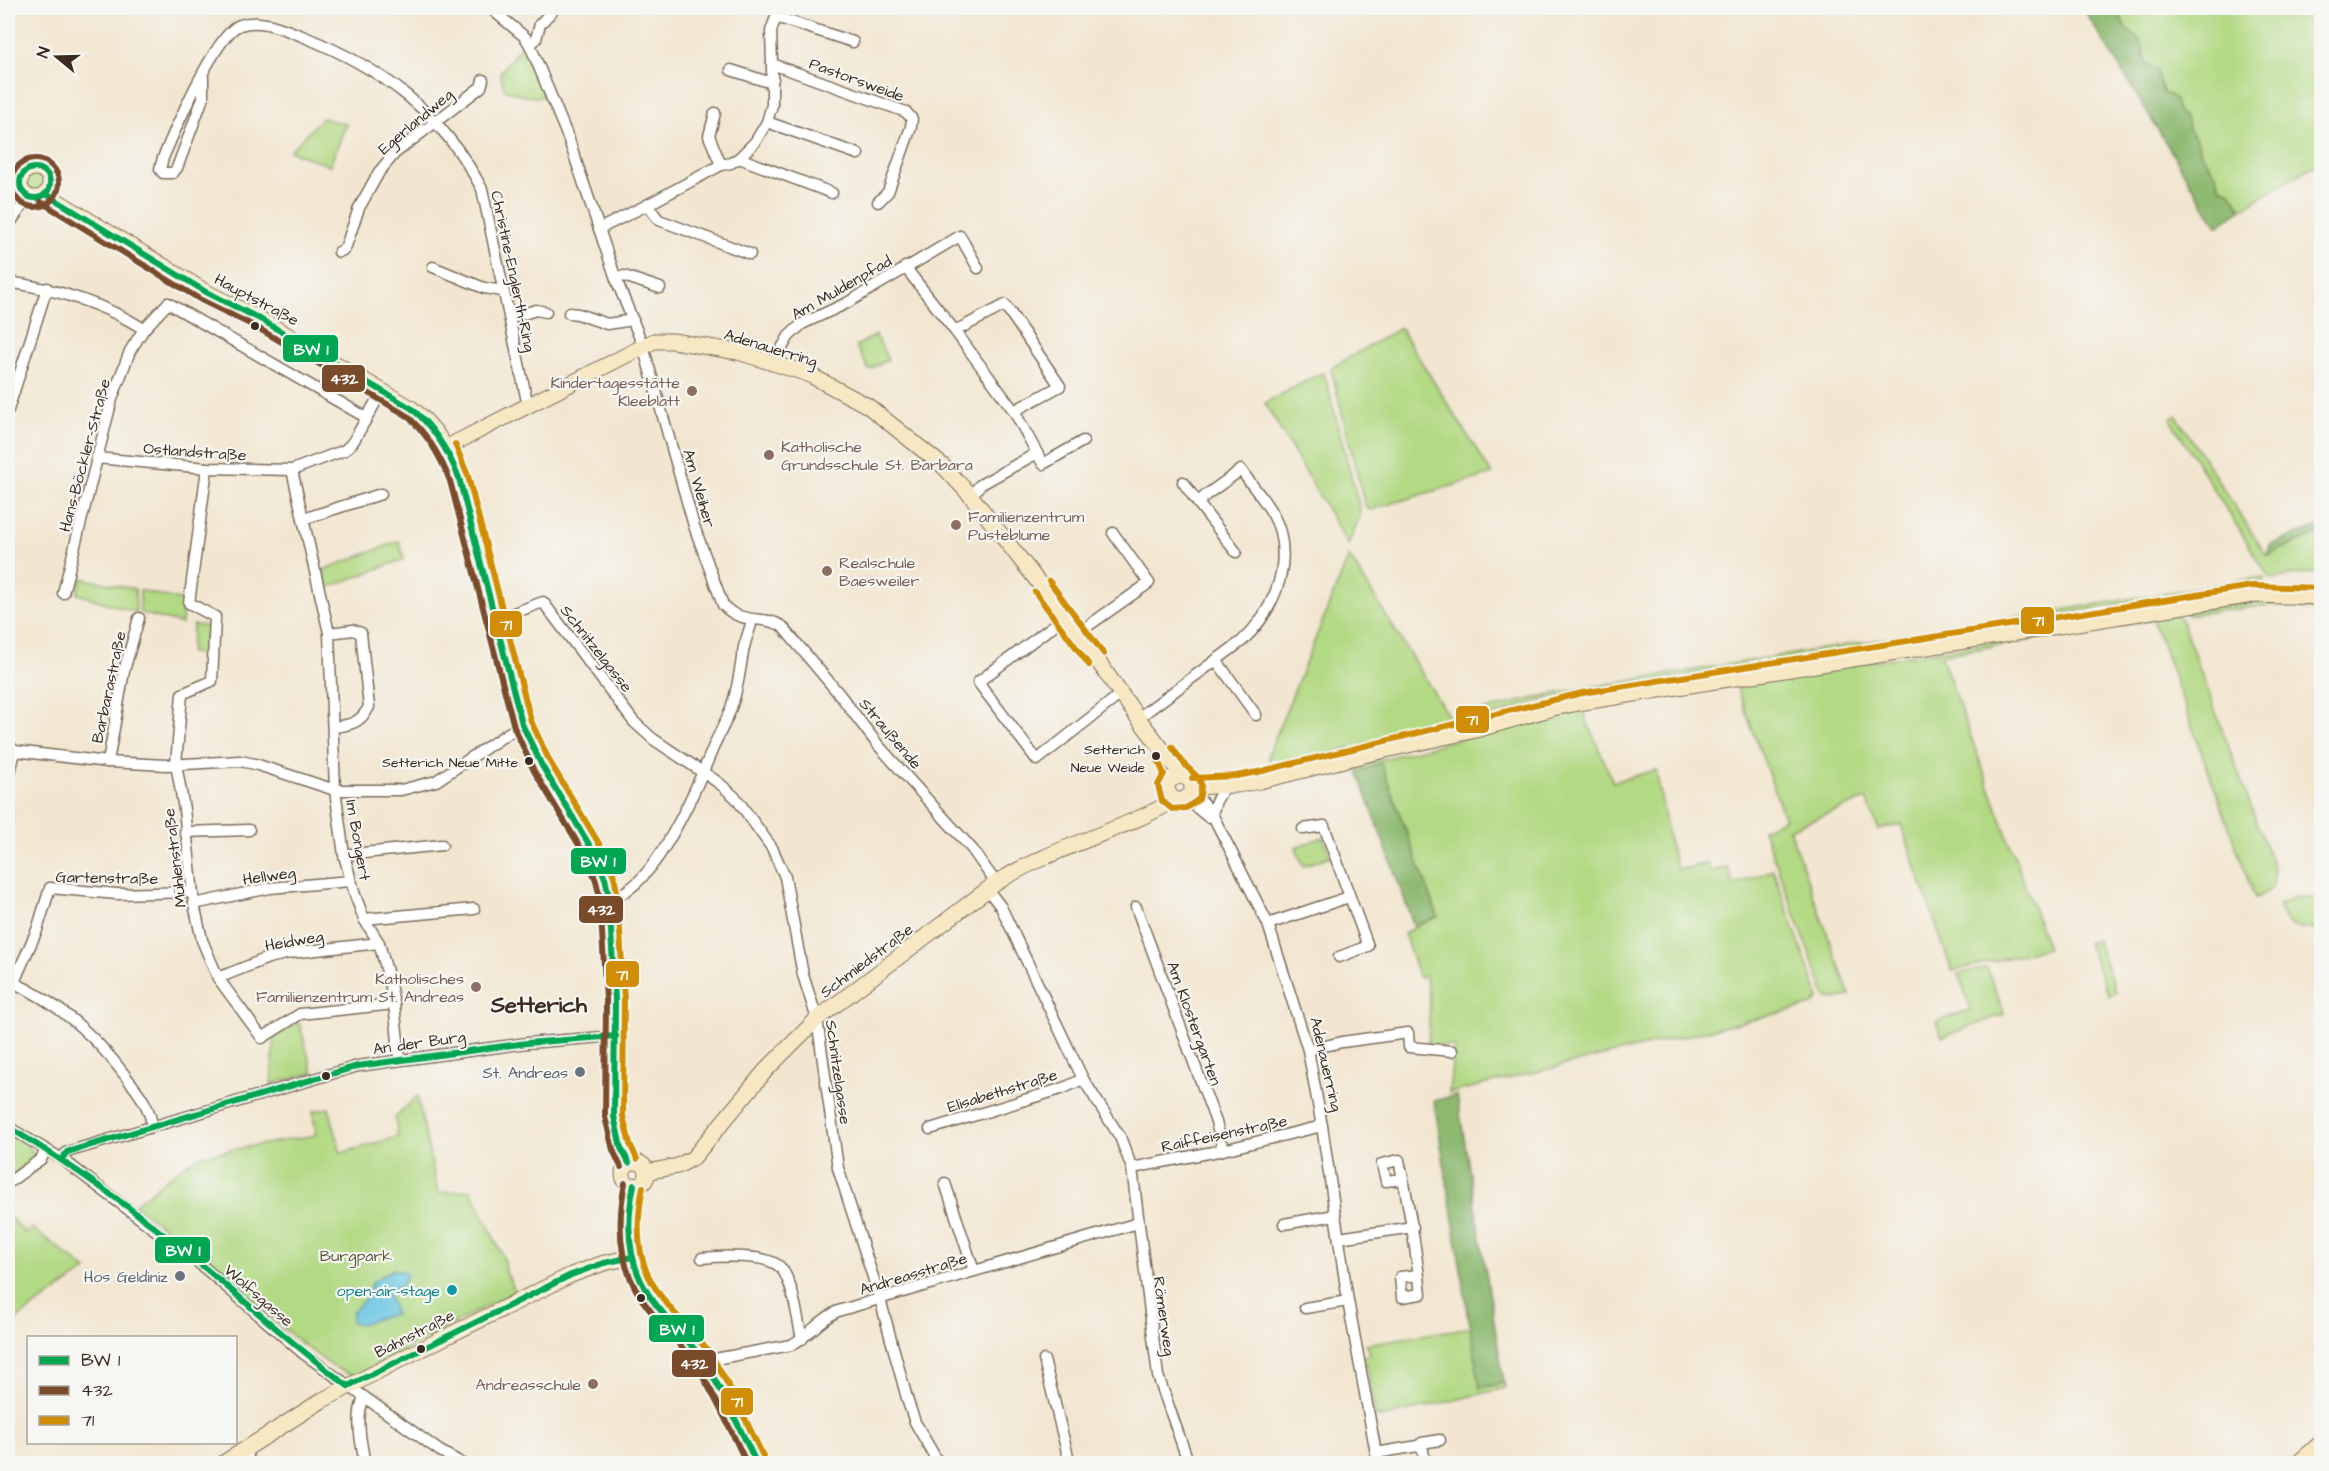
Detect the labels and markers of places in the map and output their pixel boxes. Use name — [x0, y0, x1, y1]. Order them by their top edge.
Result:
unlabelled marker — [249, 320, 261, 332]
place label: Kindertagesstätte Kleeblatt — [550, 372, 681, 412]
marker: Kindertagesstätte Kleeblatt — [685, 384, 699, 398]
place label: Katholische Grundsschule St. Barbara — [781, 436, 973, 476]
marker: Katholische Grundsschule St. Barbara — [762, 448, 776, 462]
place label: Familienzentrum Pusteblume — [968, 506, 1085, 546]
marker: Familienzentrum Pusteblume — [949, 518, 963, 532]
place label: Realschule Baesweiler — [839, 552, 919, 592]
marker: Realschule Baesweiler — [820, 564, 834, 578]
place label: Setterich Neue Weide — [1071, 740, 1145, 778]
marker: Setterich Neue Weide — [1150, 750, 1162, 762]
place label: Setterich Neue Mitte — [382, 753, 518, 773]
marker: Setterich Neue Mitte — [523, 755, 535, 767]
place label: Katholisches Familienzentrum St. Andreas — [256, 968, 464, 1008]
marker: Katholisches Familienzentrum St. Andreas — [469, 980, 483, 994]
place label: St. Andreas — [482, 1062, 568, 1084]
marker: St. Andreas — [573, 1065, 587, 1079]
unlabelled marker — [320, 1070, 332, 1082]
place label: Hos Geldiniz — [84, 1266, 168, 1288]
marker: Hos Geldiniz — [173, 1269, 187, 1283]
place label: open-air-stage — [337, 1280, 440, 1303]
marker: open-air-stage — [445, 1283, 459, 1297]
unlabelled marker — [635, 1292, 647, 1304]
unlabelled marker — [415, 1343, 427, 1355]
place label: Andreasschule — [476, 1374, 581, 1396]
marker: Andreasschule — [586, 1377, 600, 1391]

